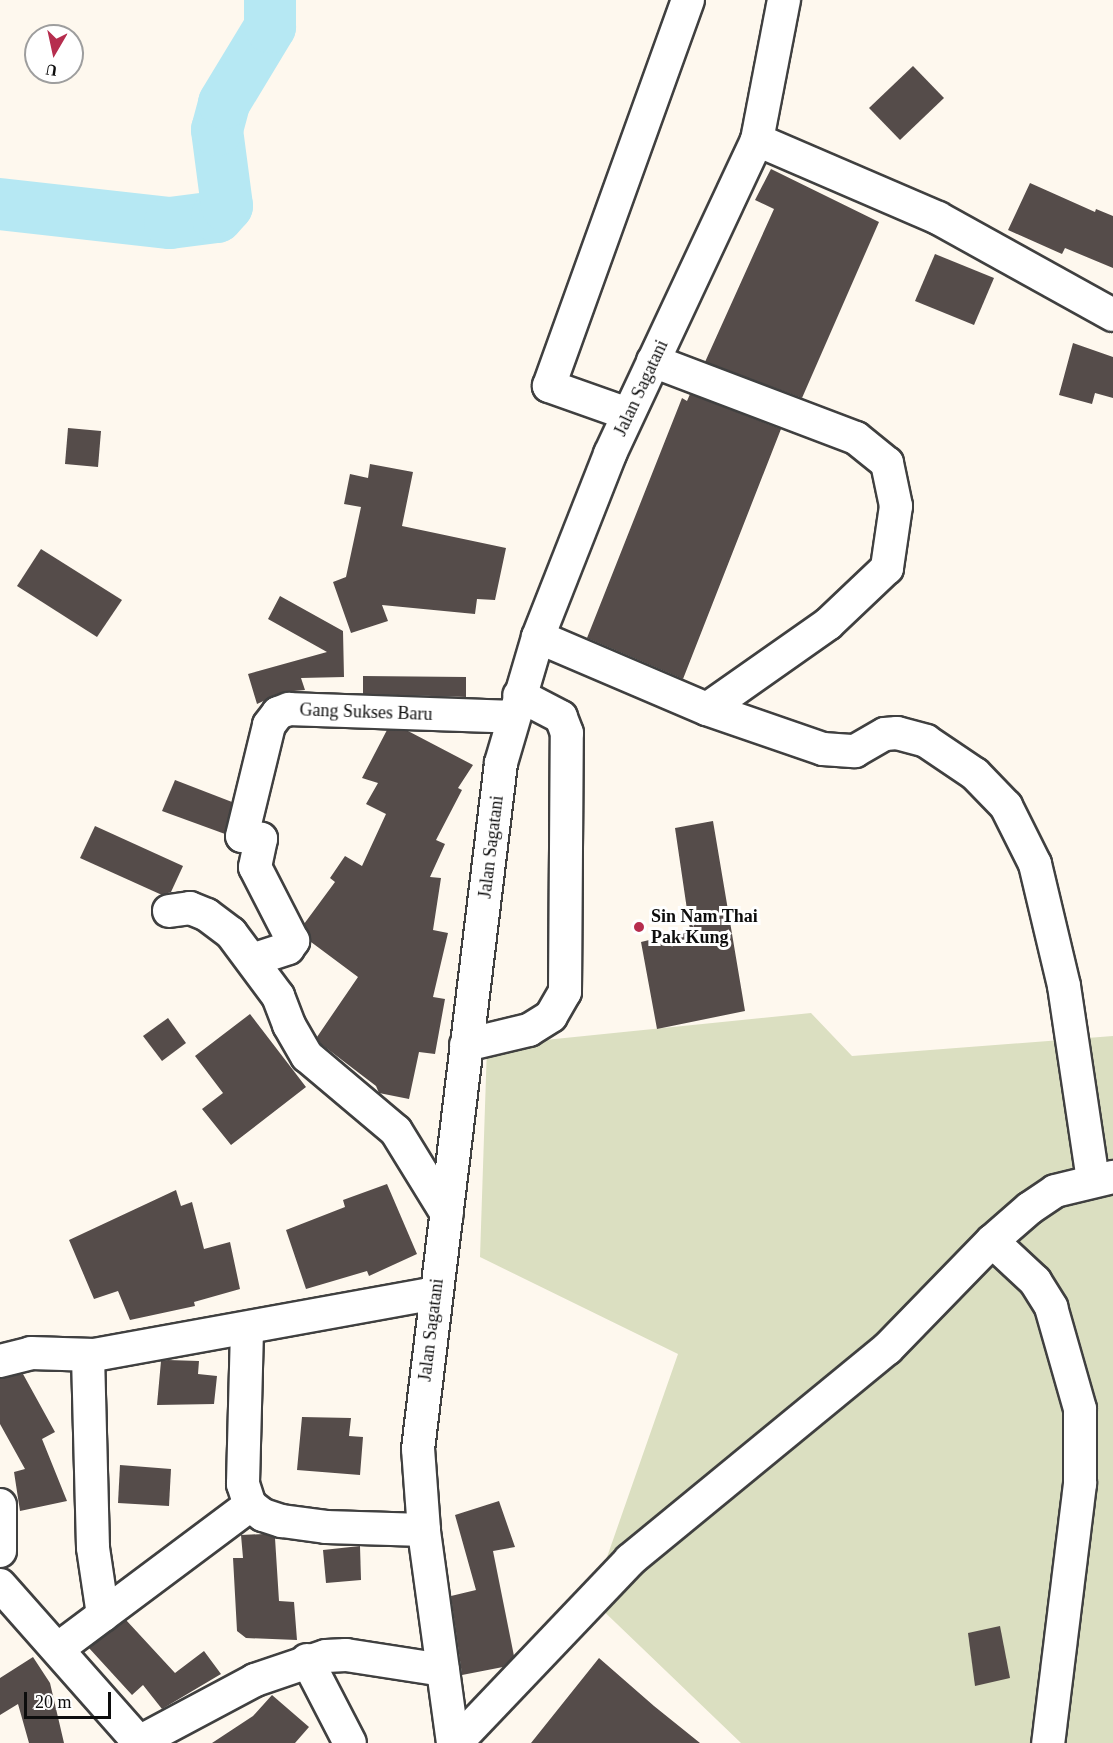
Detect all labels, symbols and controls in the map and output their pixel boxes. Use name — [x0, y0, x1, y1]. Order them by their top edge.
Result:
north arrow — [24, 24, 84, 84]
text: U — [44, 61, 58, 80]
street label: Jalan Sagatani — [609, 337, 673, 439]
street label: Gang Sukses Baru — [299, 699, 433, 725]
street label: Jalan Sagatani — [474, 794, 508, 900]
place label: Sin Nam Thai Pak Kung — [651, 906, 758, 948]
marker: Sin Nam Thai Pak Kung — [632, 920, 646, 934]
street label: Jalan Sagatani — [414, 1277, 448, 1383]
scale bar — [27, 1680, 114, 1718]
text: 20 m — [35, 1692, 72, 1712]

